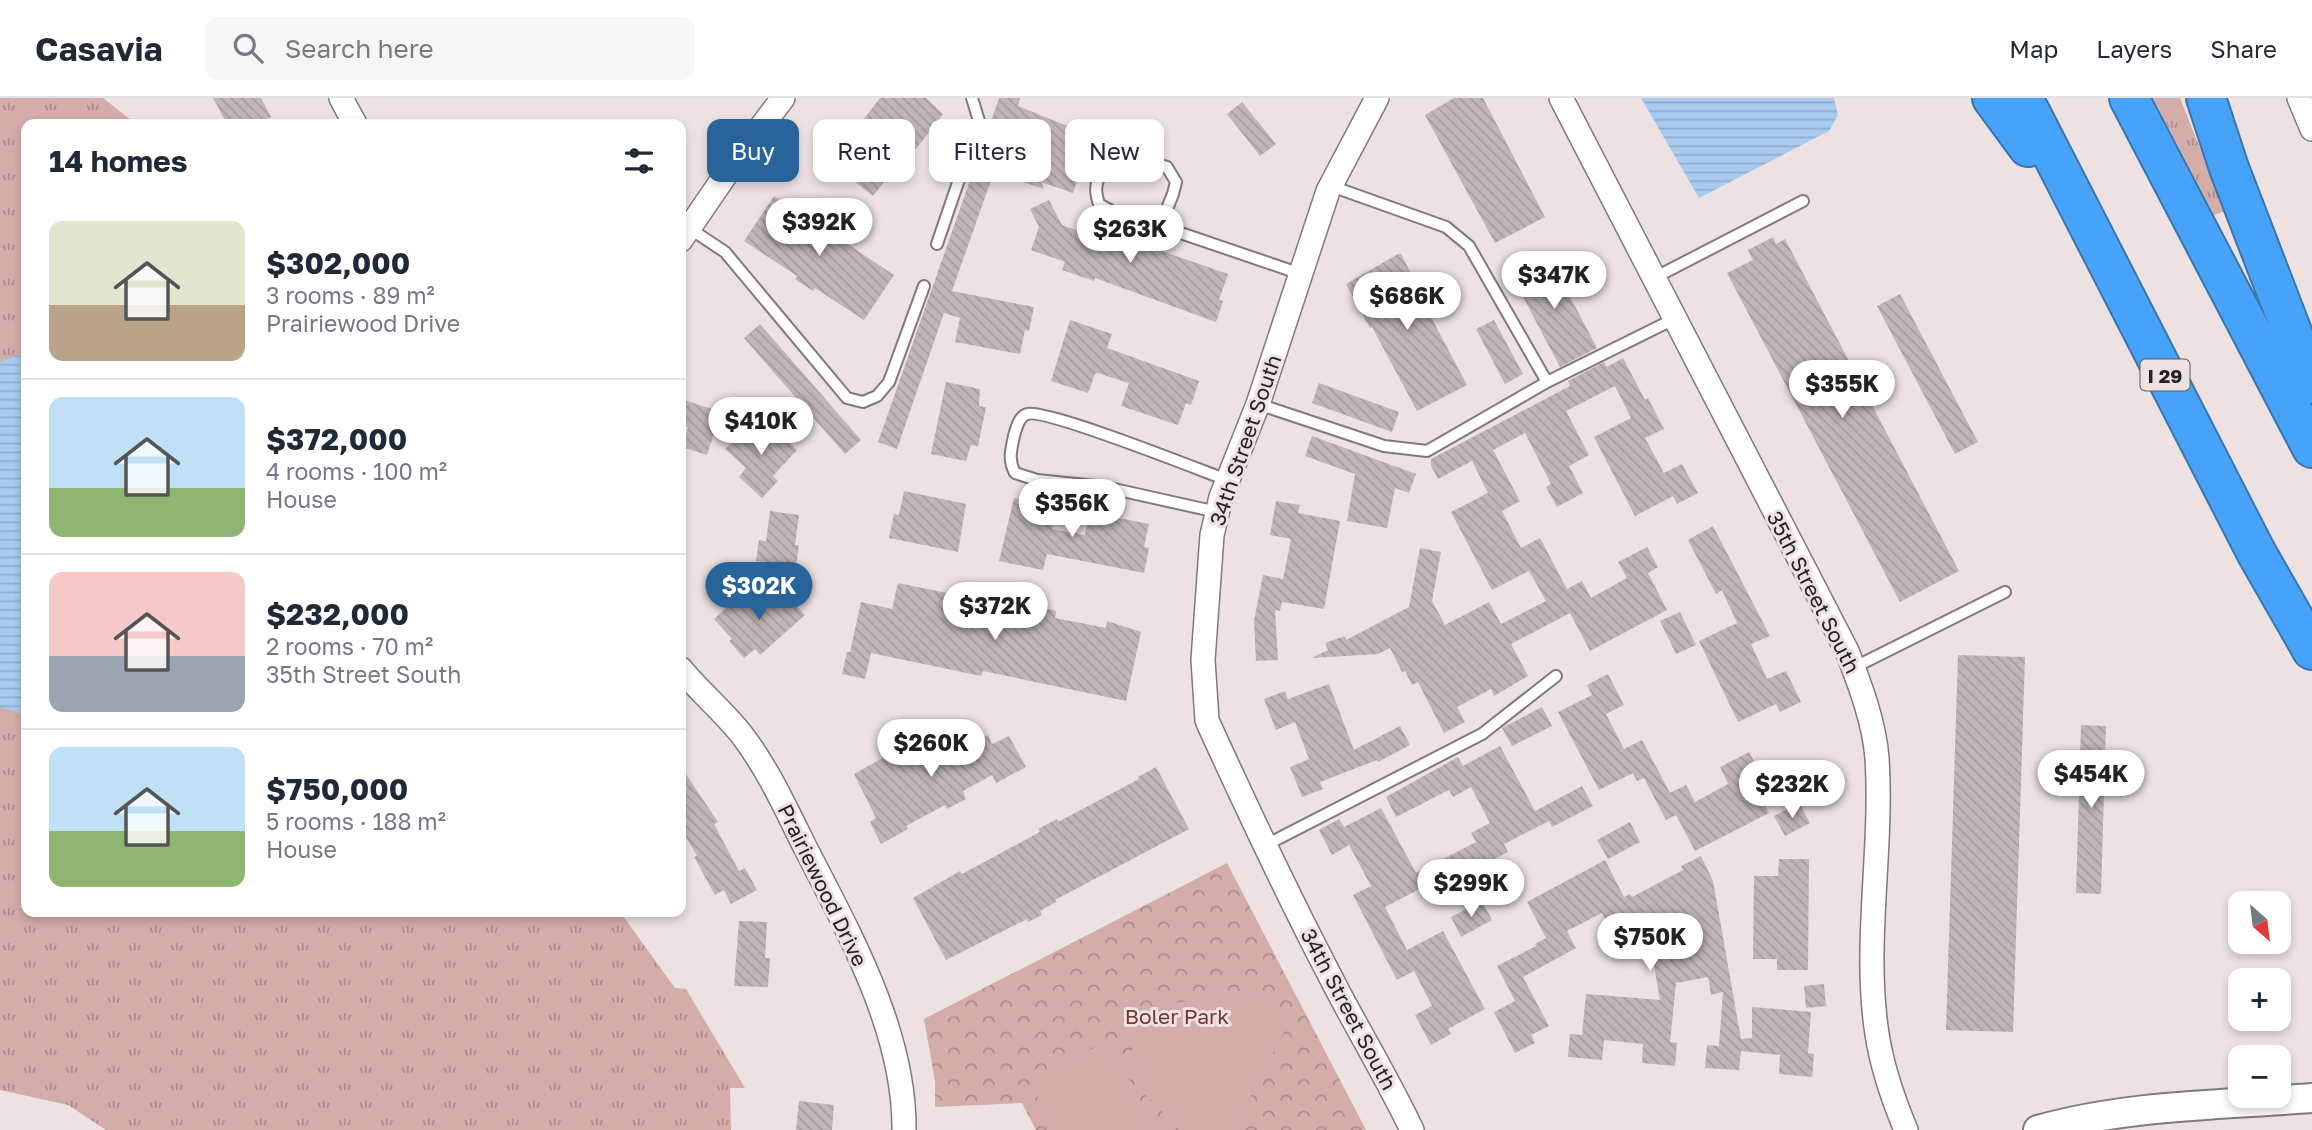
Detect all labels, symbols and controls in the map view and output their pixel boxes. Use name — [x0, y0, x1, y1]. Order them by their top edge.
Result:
search box — [205, 17, 695, 80]
text: Casavia — [35, 29, 163, 68]
icon: search — [229, 29, 267, 67]
text: Search here — [285, 33, 434, 64]
text: Map — [2009, 34, 2058, 63]
text: Layers — [2096, 34, 2172, 63]
text: Share — [2210, 34, 2277, 63]
chip: Buy — [707, 119, 799, 182]
chip: Rent — [813, 119, 915, 182]
chip: Filters — [929, 119, 1051, 182]
chip: New — [1065, 119, 1164, 182]
icon: filters — [620, 142, 658, 180]
text: 14 homes — [49, 143, 188, 179]
pin: $392K — [770, 198, 868, 258]
pin: $263K — [1081, 206, 1179, 265]
text: $392K — [782, 207, 856, 235]
text: $263K — [1093, 214, 1167, 242]
text: $302,000 — [266, 245, 410, 281]
icon: home — [105, 249, 189, 333]
pin: $347K — [1505, 252, 1603, 311]
text: $347K — [1517, 260, 1591, 288]
pin: $686K — [1358, 272, 1456, 332]
text: 3 rooms · 89 m² — [266, 281, 435, 309]
text: $686K — [1369, 281, 1445, 309]
text: Prairiewood Drive — [266, 309, 460, 337]
street label: 34th Street South — [1204, 351, 1286, 529]
pin: $355K — [1793, 360, 1891, 420]
road number: I 29 — [2140, 360, 2190, 390]
text: $355K — [1805, 369, 1879, 397]
pin: $410K — [712, 398, 810, 457]
text: $410K — [724, 406, 798, 434]
text: $372,000 — [266, 421, 407, 457]
icon: home — [105, 425, 189, 509]
text: 4 rooms · 100 m² — [266, 457, 447, 485]
pin: $356K — [1023, 480, 1121, 539]
text: House — [266, 485, 337, 513]
text: $356K — [1035, 488, 1109, 516]
street label: 35th Street South — [1762, 507, 1866, 677]
pin: $302K — [710, 562, 808, 622]
text: $302K — [721, 571, 797, 599]
pin: $372K — [946, 582, 1044, 642]
text: $372K — [959, 591, 1031, 619]
text: $232,000 — [266, 596, 409, 632]
icon: home — [105, 600, 189, 684]
text: 2 rooms · 70 m² — [266, 632, 433, 660]
text: 35th Street South — [266, 660, 462, 688]
pin: $260K — [882, 720, 980, 779]
text: $260K — [893, 728, 969, 756]
pin: $454K — [2042, 750, 2140, 810]
text: $454K — [2054, 759, 2128, 787]
pin: $232K — [1743, 760, 1841, 820]
text: $232K — [1755, 769, 1829, 797]
text: $750,000 — [266, 771, 408, 807]
icon: home — [105, 775, 189, 859]
street label: Prairiewood Drive — [772, 800, 874, 970]
text: 5 rooms · 188 m² — [266, 807, 446, 835]
text: House — [266, 835, 337, 863]
pin: $299K — [1422, 860, 1520, 919]
text: $299K — [1433, 868, 1509, 896]
north arrow — [2228, 891, 2291, 954]
map controls — [2228, 891, 2291, 1108]
pin: $750K — [1601, 914, 1699, 973]
text: $750K — [1613, 922, 1687, 950]
street label: 34th Street South — [1295, 924, 1403, 1094]
button: + — [2228, 968, 2291, 1031]
park label: Boler Park — [1125, 1003, 1229, 1029]
button: − — [2228, 1045, 2291, 1108]

